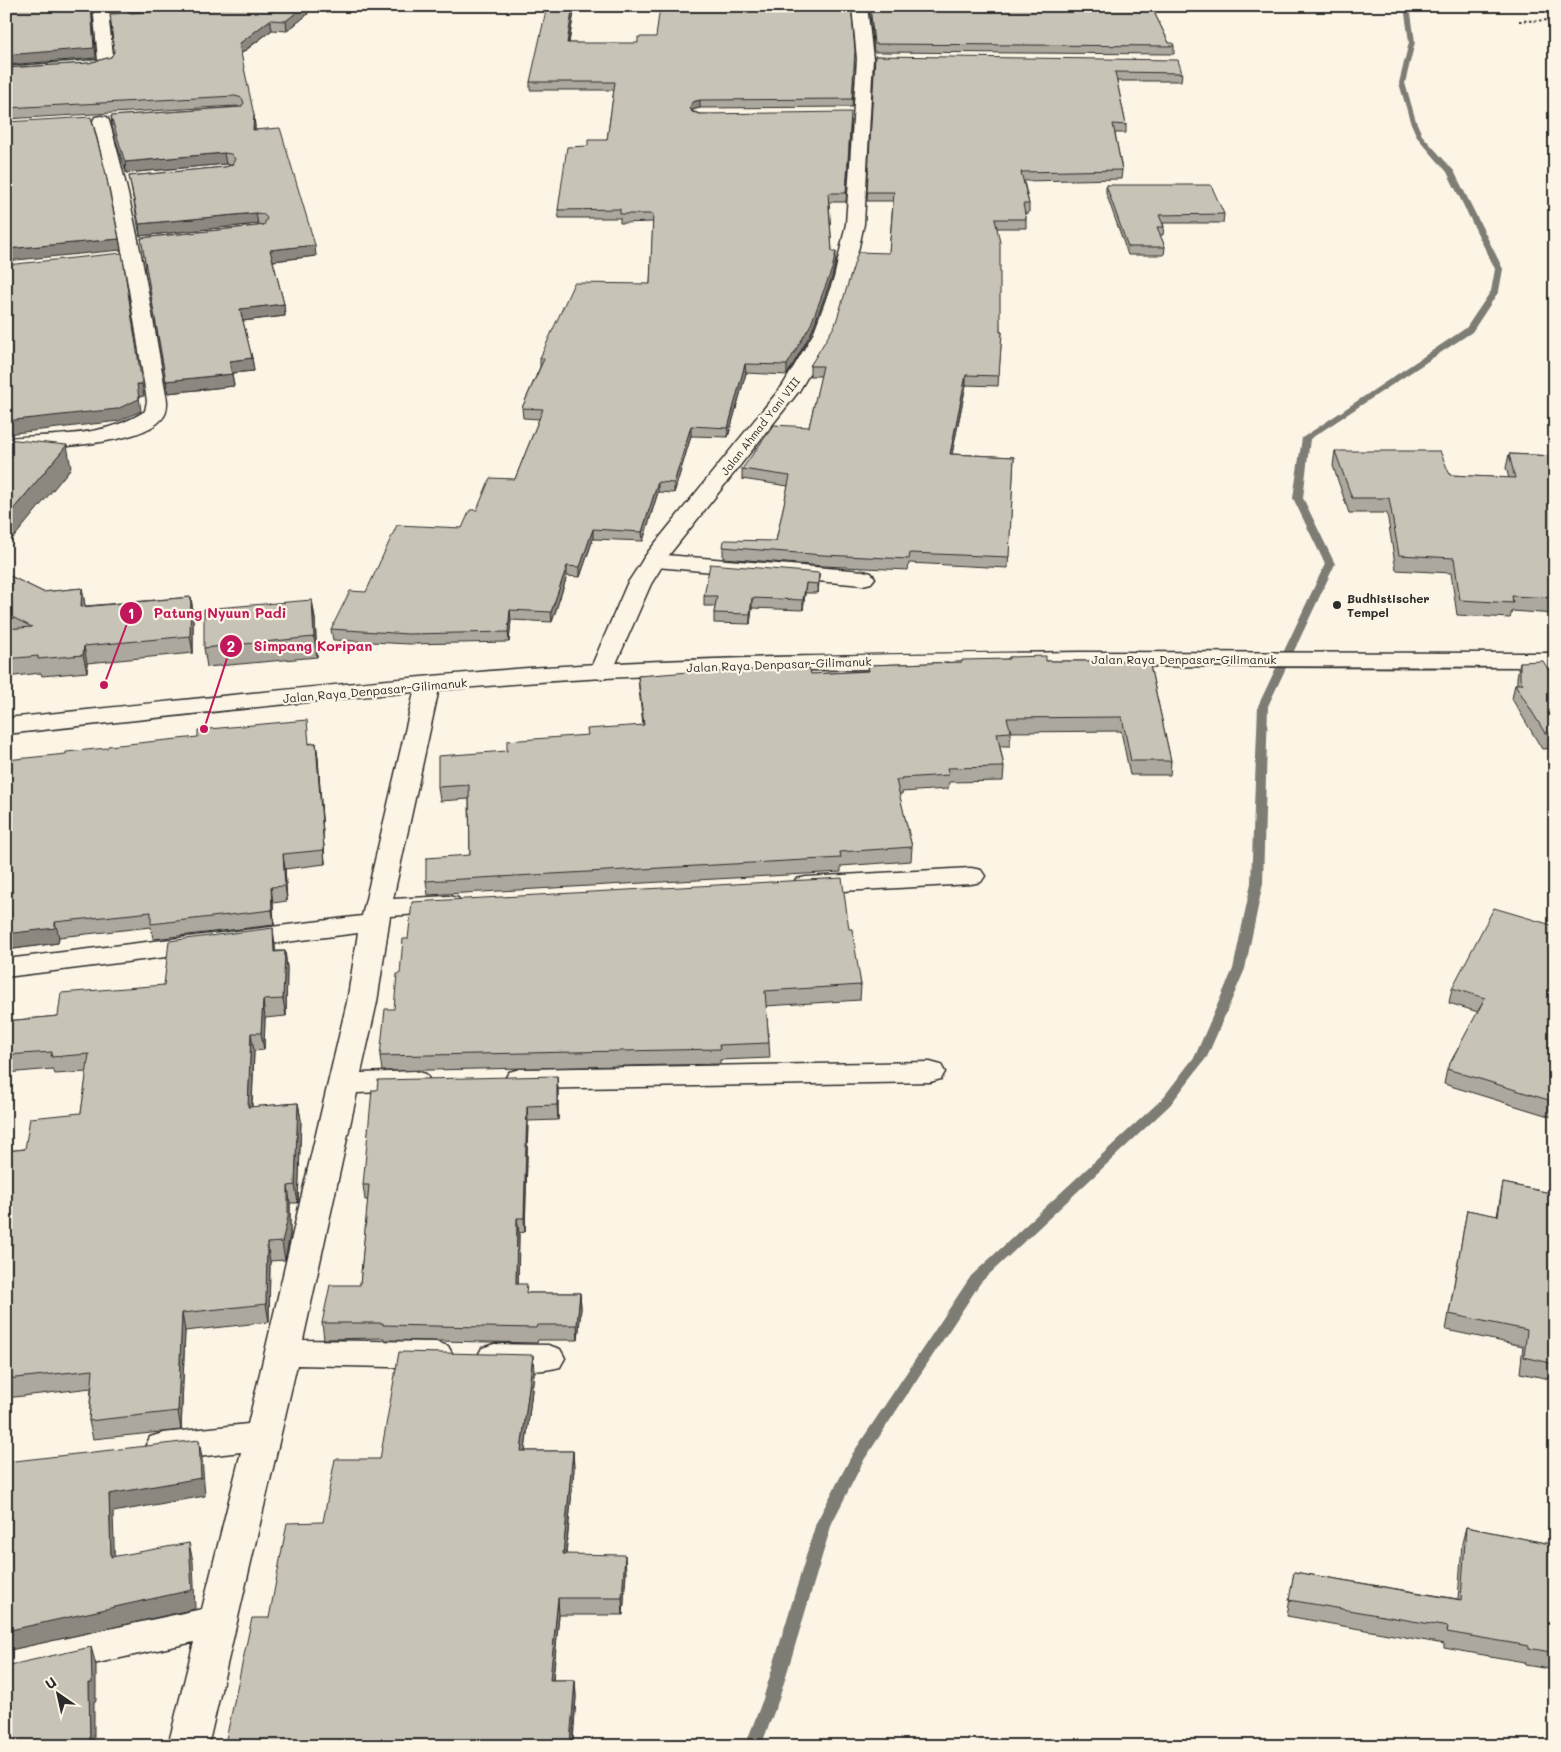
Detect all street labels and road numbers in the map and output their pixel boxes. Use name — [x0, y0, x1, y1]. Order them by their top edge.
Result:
street label: Jalan Ahmad Yani VIII — [717, 374, 803, 478]
street label: Jalan Raya Denpasar-Gilimanuk — [1091, 651, 1277, 667]
street label: Jalan Raya Denpasar-Gilimanuk — [686, 653, 872, 675]
street label: Jalan Raya Denpasar-Gilimanuk — [282, 674, 468, 706]

